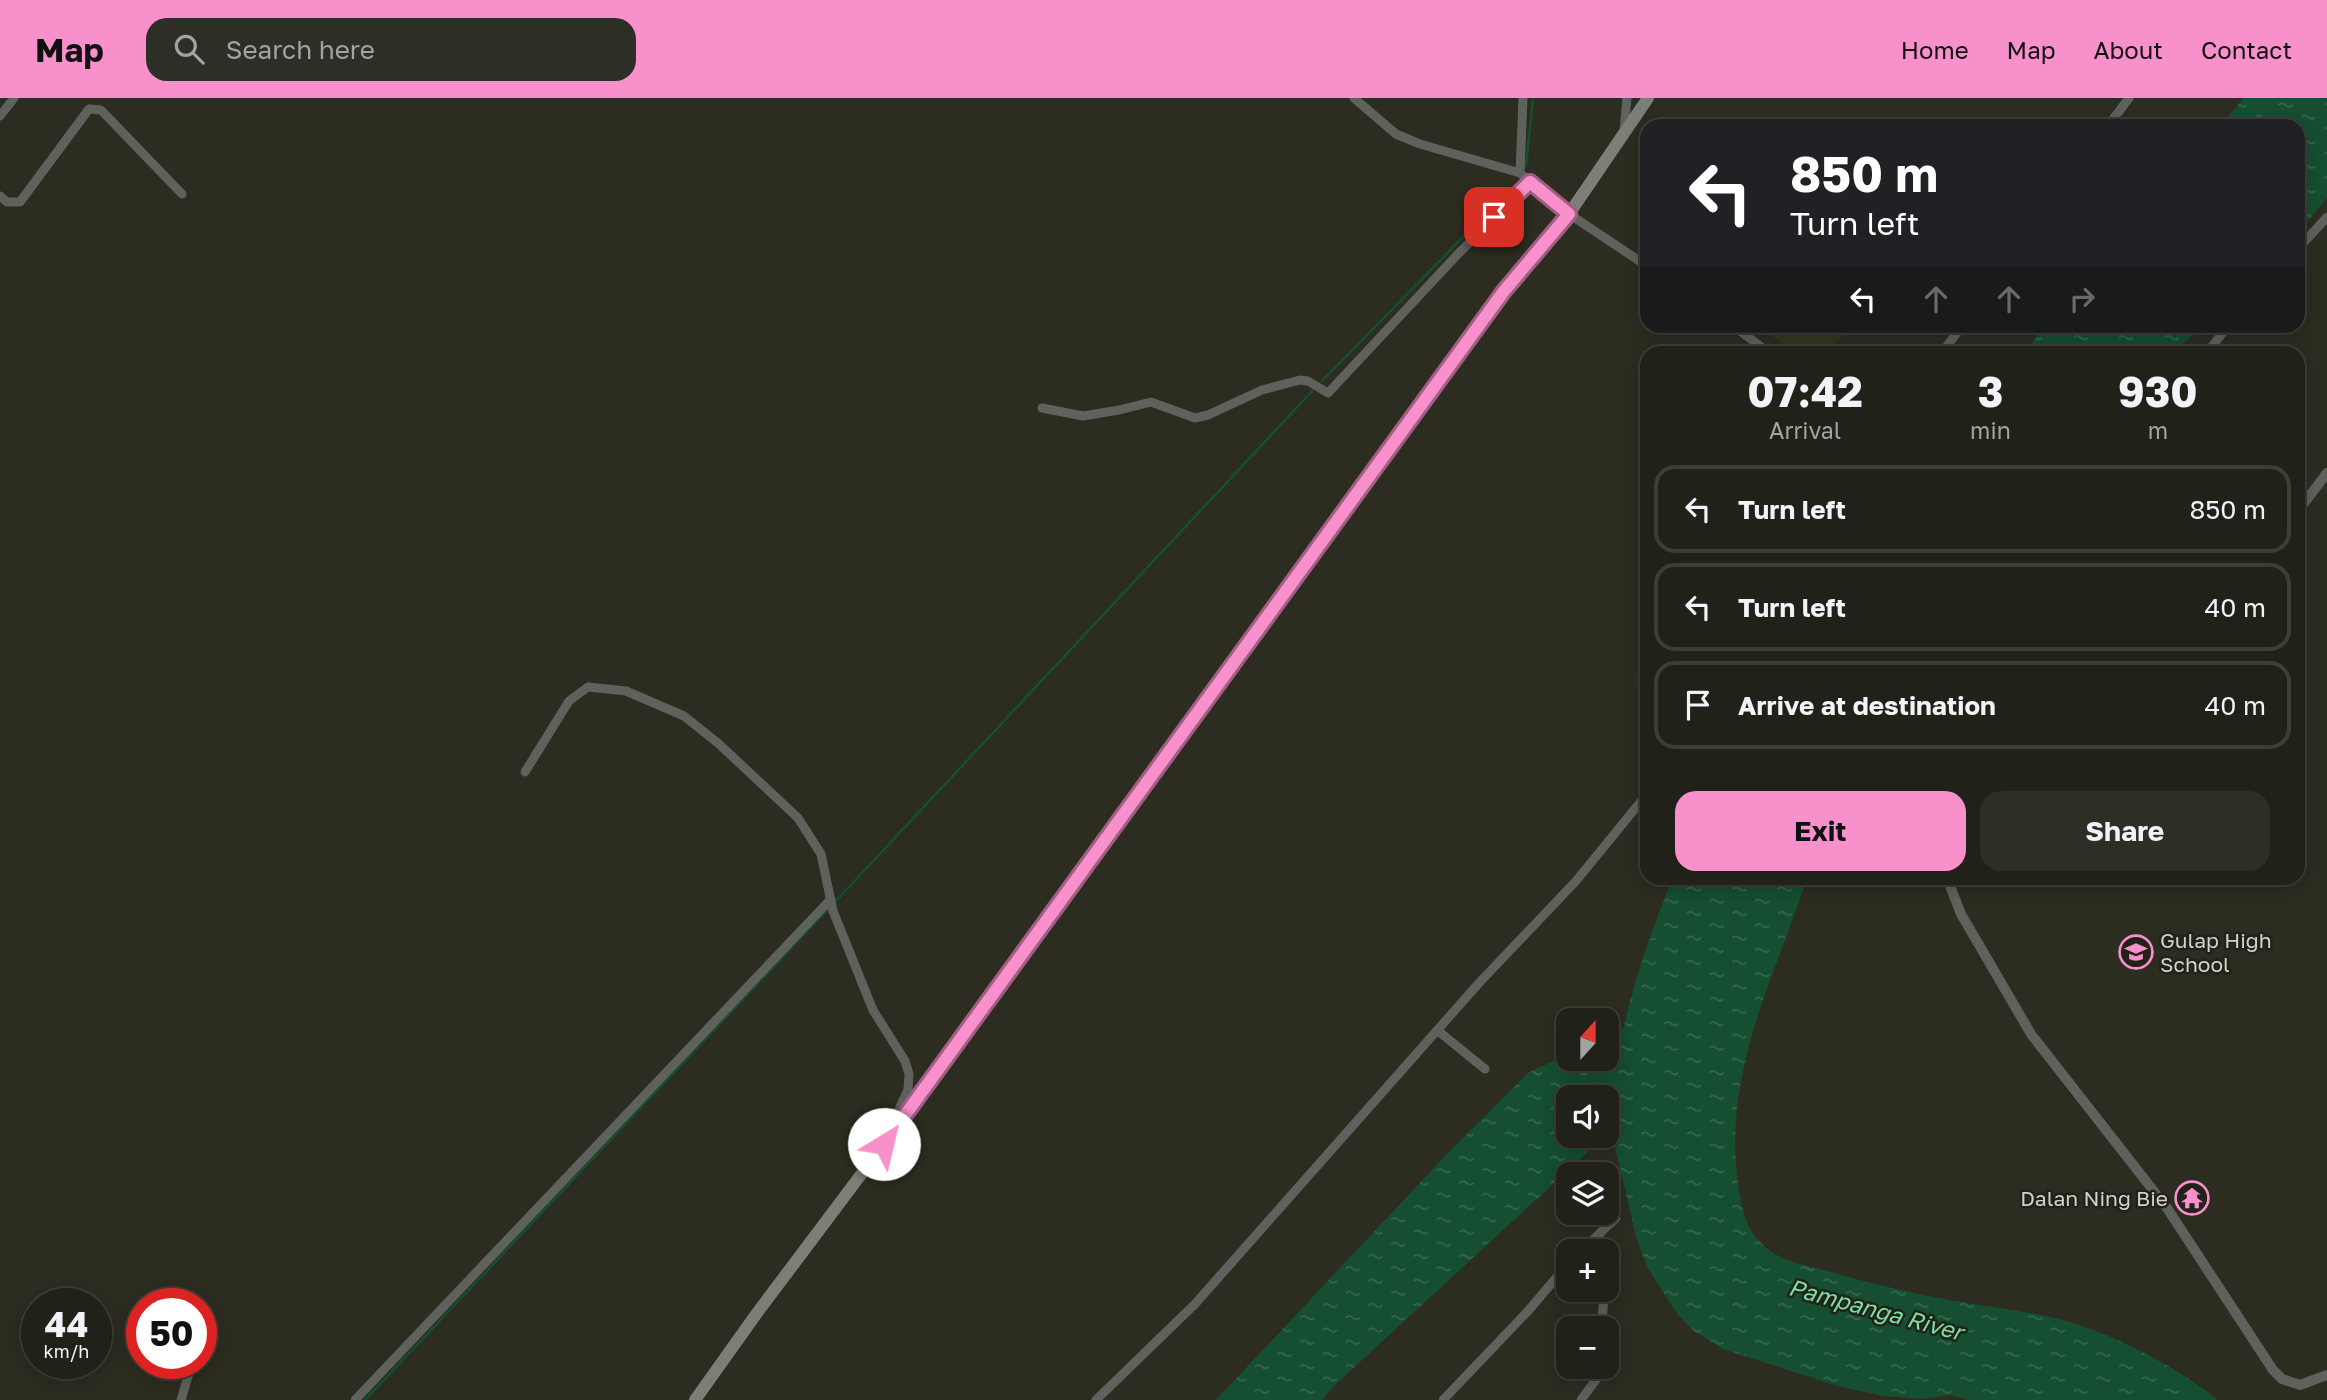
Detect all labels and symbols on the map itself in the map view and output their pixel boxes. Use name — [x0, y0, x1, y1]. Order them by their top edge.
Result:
pin — [1464, 187, 1524, 247]
place label: Gulap High School — [2160, 927, 2272, 977]
school or university icon: Gulap High School — [2117, 933, 2155, 971]
north arrow — [1556, 1008, 1619, 1071]
position arrow — [847, 1107, 921, 1181]
temple icon: Dalan Ning Bie — [2173, 1179, 2211, 1217]
place label: Dalan Ning Bie — [2020, 1185, 2168, 1211]
water label: Pampanga River — [1786, 1272, 1969, 1346]
speed limit sign: 50 — [126, 1288, 217, 1379]

